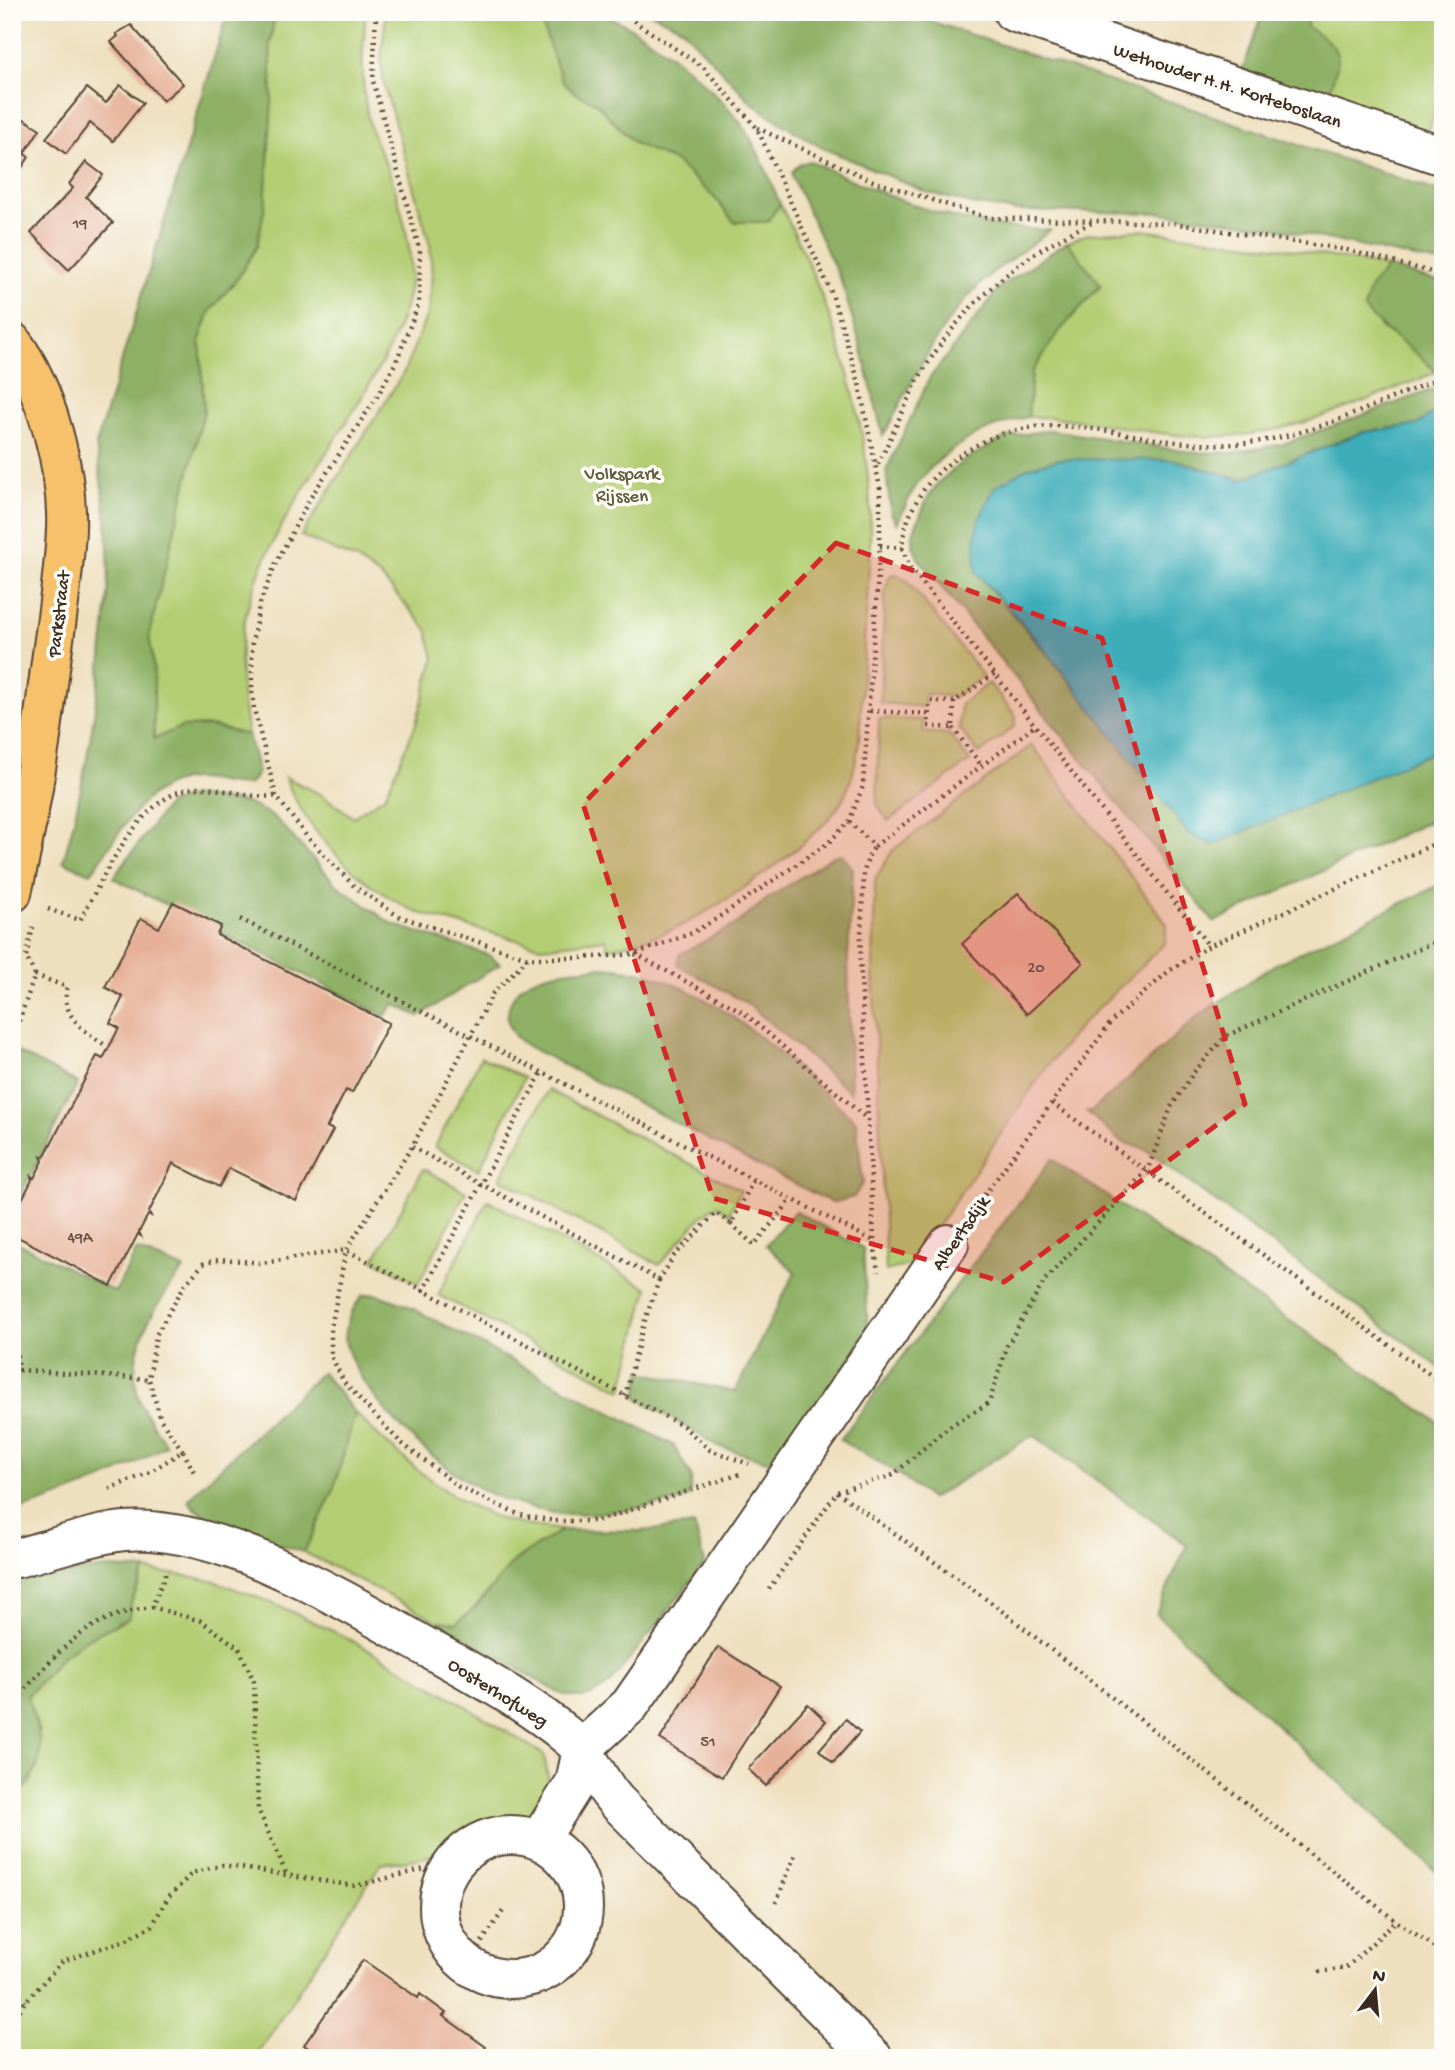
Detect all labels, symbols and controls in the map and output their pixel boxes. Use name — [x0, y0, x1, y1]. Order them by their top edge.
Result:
street label: Wethouder H.H. Korteboslaan — [1110, 39, 1344, 135]
house number: 19 — [72, 216, 87, 235]
park label: Volkspark Rijssen — [583, 464, 661, 509]
street label: Parkstraat — [44, 568, 77, 660]
house number: 20 — [1028, 960, 1044, 979]
street label: Albertsdijk — [928, 1191, 997, 1276]
house number: 49A — [67, 1230, 94, 1249]
street label: Oosterhofweg — [443, 1654, 552, 1734]
house number: 51 — [701, 1734, 715, 1753]
north arrow — [1340, 1954, 1410, 2024]
text: N — [1370, 1964, 1388, 1990]

